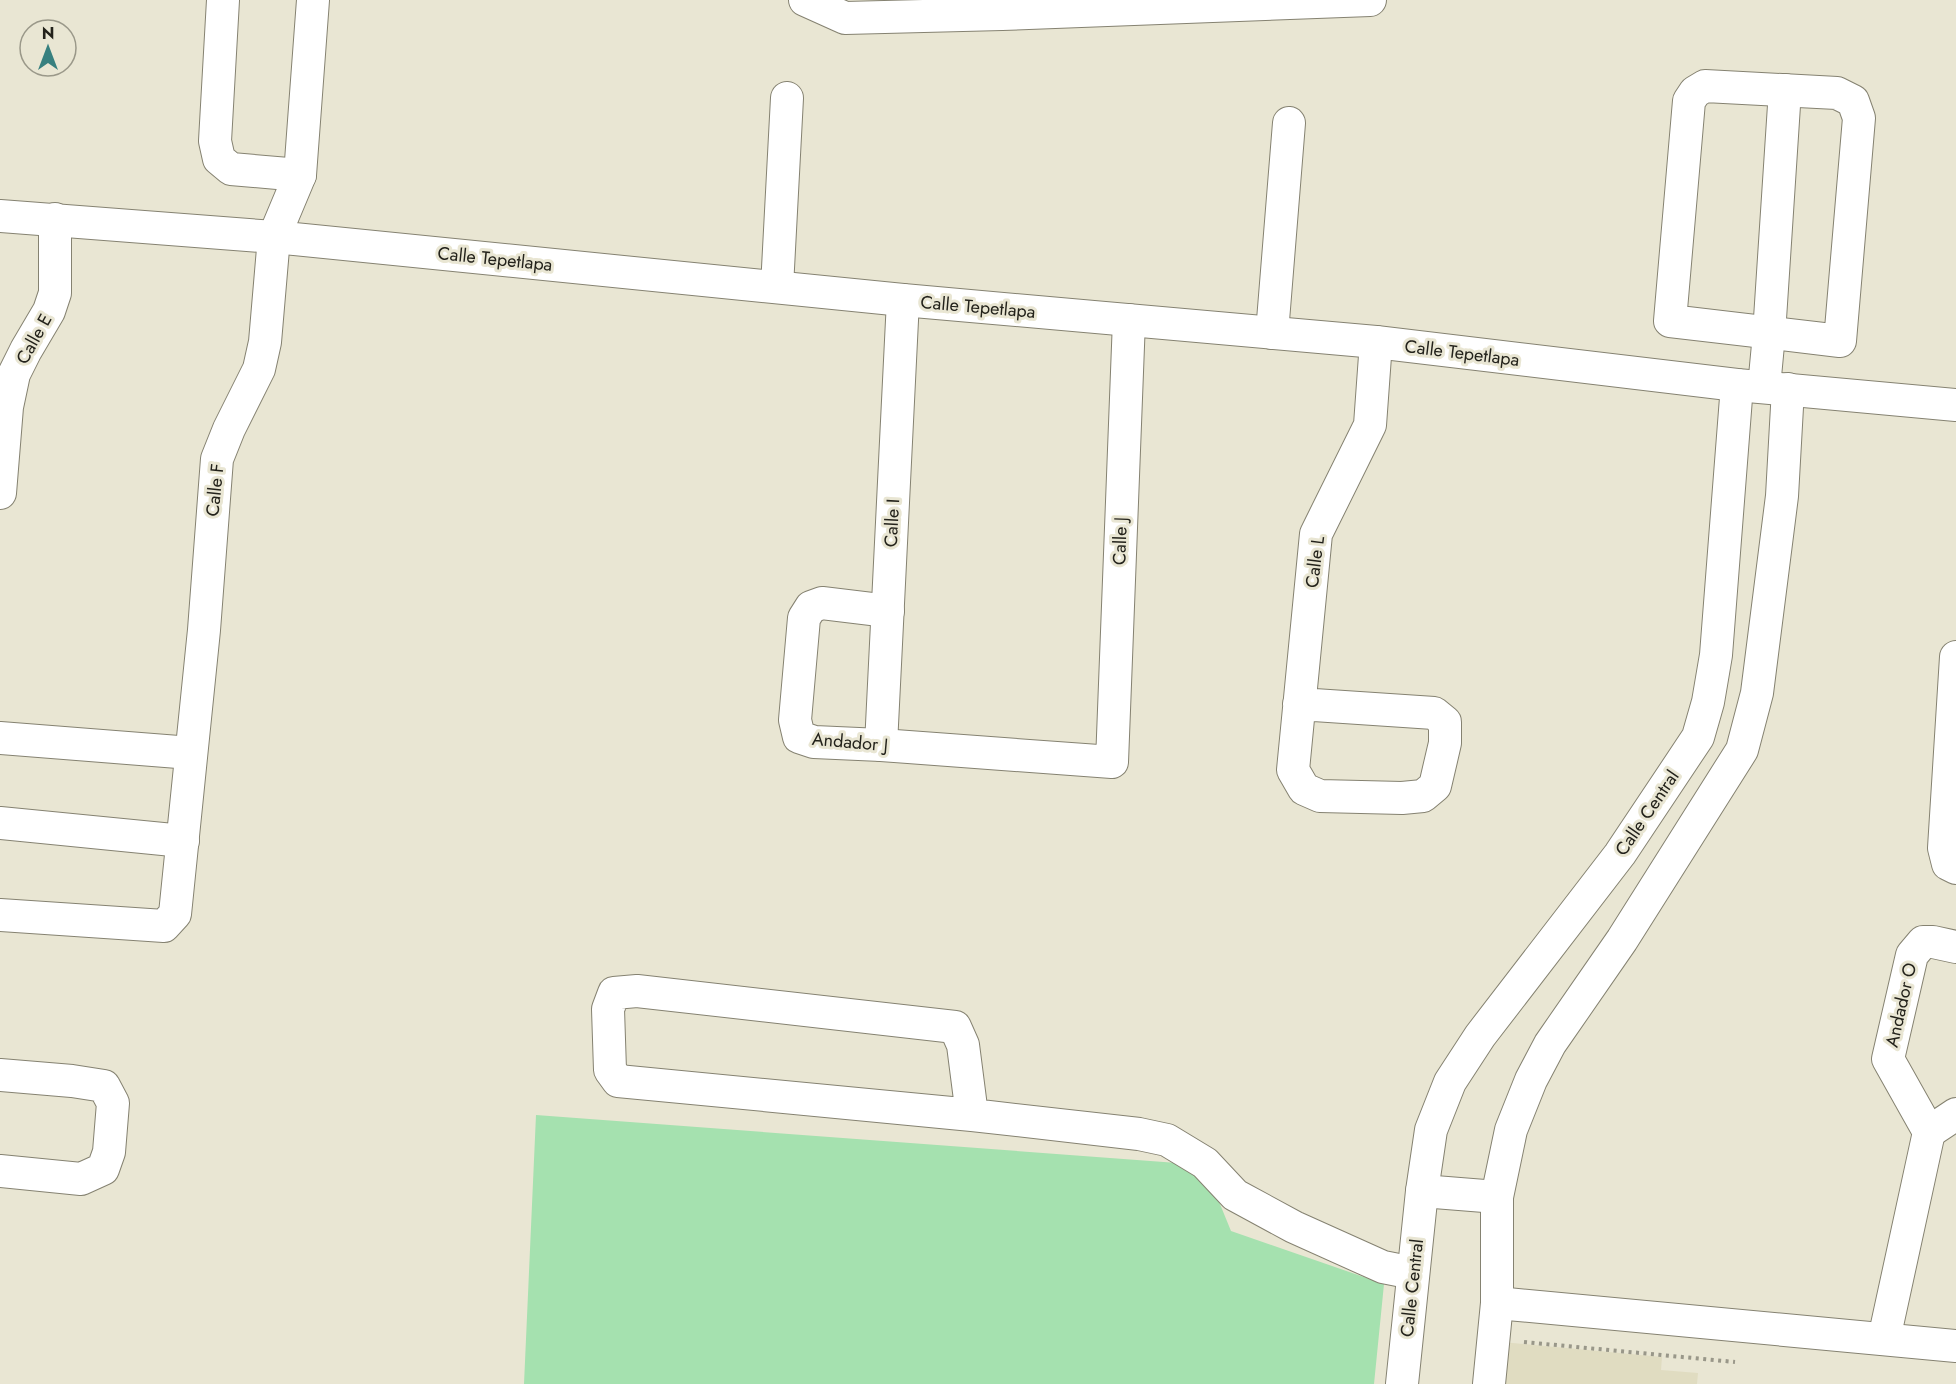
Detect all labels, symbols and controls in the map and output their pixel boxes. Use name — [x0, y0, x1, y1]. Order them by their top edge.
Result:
north arrow — [18, 18, 78, 78]
text: N — [42, 22, 54, 45]
street label: Calle Tepetlapa — [436, 240, 554, 278]
street label: Calle Tepetlapa — [919, 289, 1037, 325]
street label: Calle E — [10, 309, 58, 369]
street label: Calle Tepetlapa — [1403, 333, 1521, 373]
street label: Calle F — [199, 462, 231, 518]
street label: Calle I — [878, 498, 906, 548]
street label: Calle J — [1106, 516, 1134, 566]
street label: Calle L — [1299, 535, 1331, 589]
street label: Andador J — [811, 726, 889, 758]
street label: Calle Central — [1609, 765, 1685, 861]
street label: Andador O — [1879, 960, 1923, 1050]
street label: Calle Central — [1394, 1238, 1430, 1338]

